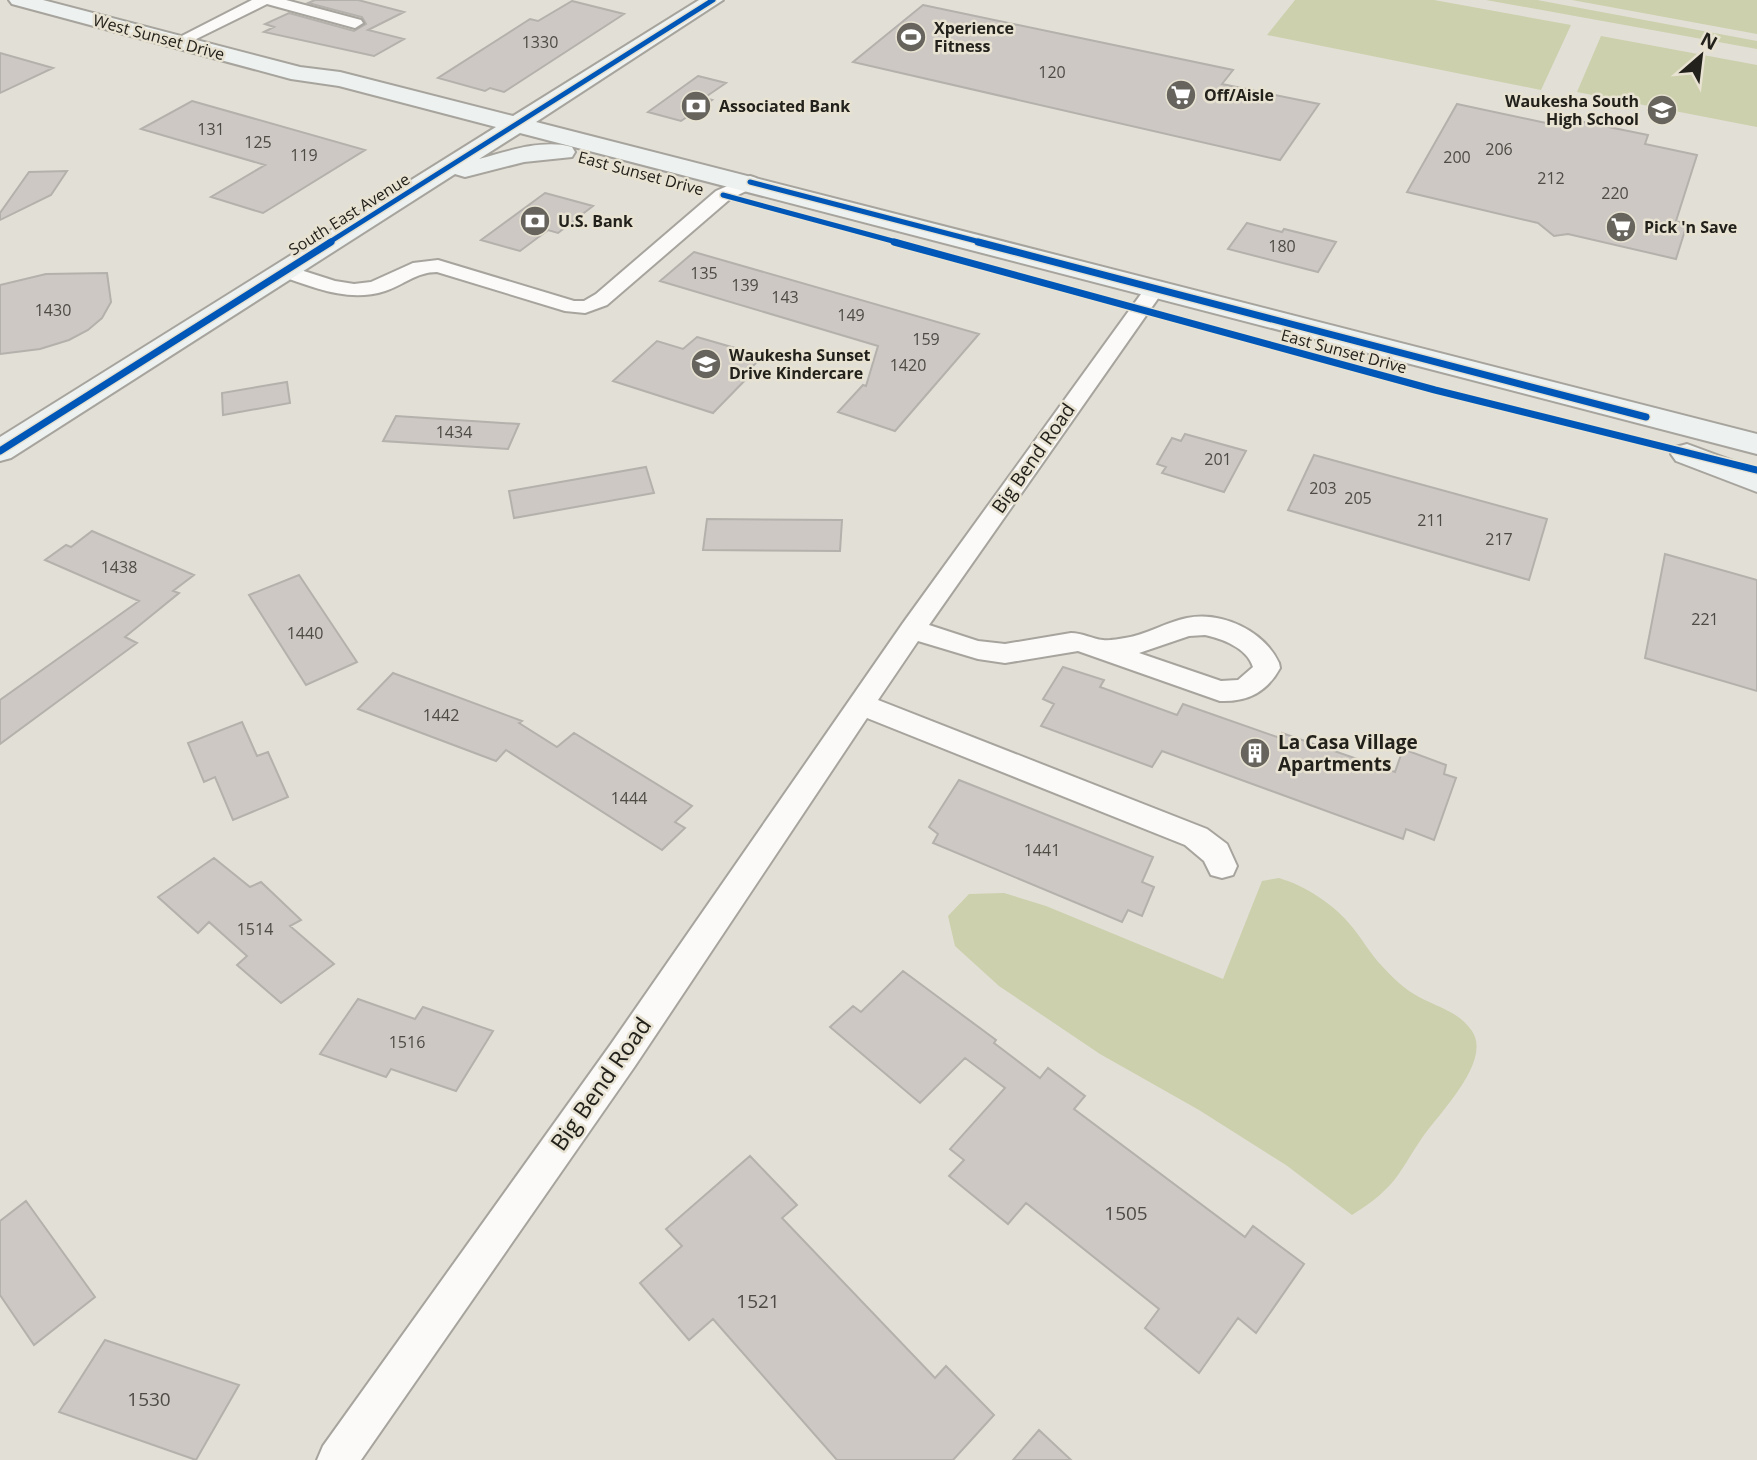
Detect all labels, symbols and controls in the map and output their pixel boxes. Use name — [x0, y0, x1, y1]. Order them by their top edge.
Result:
street label: West Sunset Drive — [91, 9, 227, 65]
place label: Xperience Fitness — [934, 17, 1014, 57]
sports icon: Xperience Fitness — [894, 20, 928, 54]
north arrow — [1666, 21, 1736, 91]
text: N — [1696, 26, 1722, 56]
house number: 1330 — [522, 31, 558, 53]
house number: 120 — [1038, 61, 1066, 83]
supermarket icon: Off/Aisle — [1164, 78, 1198, 112]
place label: Off/Aisle — [1204, 84, 1274, 106]
bank icon: Associated Bank — [679, 89, 713, 123]
place label: Waukesha South High School — [1505, 90, 1639, 130]
school or university icon: Waukesha South High School — [1645, 93, 1679, 127]
place label: Associated Bank — [719, 95, 850, 117]
house number: 131 — [197, 118, 225, 140]
house number: 125 — [244, 131, 272, 153]
house number: 206 — [1485, 138, 1513, 160]
house number: 119 — [290, 144, 318, 166]
street label: East Sunset Drive — [576, 146, 706, 200]
house number: 200 — [1443, 146, 1471, 168]
house number: 212 — [1537, 167, 1565, 189]
street label: South East Avenue — [284, 168, 414, 260]
house number: 220 — [1601, 182, 1629, 204]
bank icon: U.S. Bank — [518, 204, 552, 238]
place label: U.S. Bank — [558, 210, 633, 232]
supermarket icon: Pick 'n Save — [1604, 210, 1638, 244]
place label: Pick 'n Save — [1644, 216, 1737, 238]
house number: 180 — [1268, 235, 1296, 257]
house number: 135 — [690, 262, 718, 284]
house number: 139 — [731, 274, 759, 296]
house number: 143 — [771, 286, 799, 308]
house number: 1430 — [35, 299, 71, 321]
house number: 149 — [837, 304, 865, 326]
street label: East Sunset Drive — [1279, 324, 1409, 378]
house number: 159 — [912, 328, 940, 350]
place label: Waukesha Sunset Drive Kindercare — [729, 344, 871, 384]
school or university icon: Waukesha Sunset Drive Kindercare — [689, 347, 723, 381]
house number: 1420 — [890, 354, 926, 376]
street label: Big Bend Road — [985, 398, 1081, 518]
house number: 1434 — [436, 421, 472, 443]
house number: 201 — [1204, 448, 1232, 470]
house number: 203 — [1309, 477, 1337, 499]
house number: 205 — [1344, 487, 1372, 509]
house number: 211 — [1417, 509, 1445, 531]
house number: 217 — [1485, 528, 1513, 550]
house number: 1438 — [101, 556, 137, 578]
house number: 221 — [1691, 608, 1719, 630]
house number: 1440 — [287, 622, 323, 644]
house number: 1442 — [423, 704, 459, 726]
place label: La Casa Village Apartments — [1278, 729, 1418, 777]
building icon: La Casa Village Apartments — [1238, 736, 1272, 770]
house number: 1444 — [611, 787, 647, 809]
house number: 1441 — [1024, 839, 1060, 861]
house number: 1514 — [237, 918, 273, 940]
street label: Big Bend Road — [542, 1010, 658, 1156]
house number: 1516 — [389, 1031, 425, 1053]
house number: 1505 — [1104, 1200, 1148, 1226]
house number: 1521 — [736, 1288, 780, 1314]
house number: 1530 — [127, 1386, 171, 1412]

